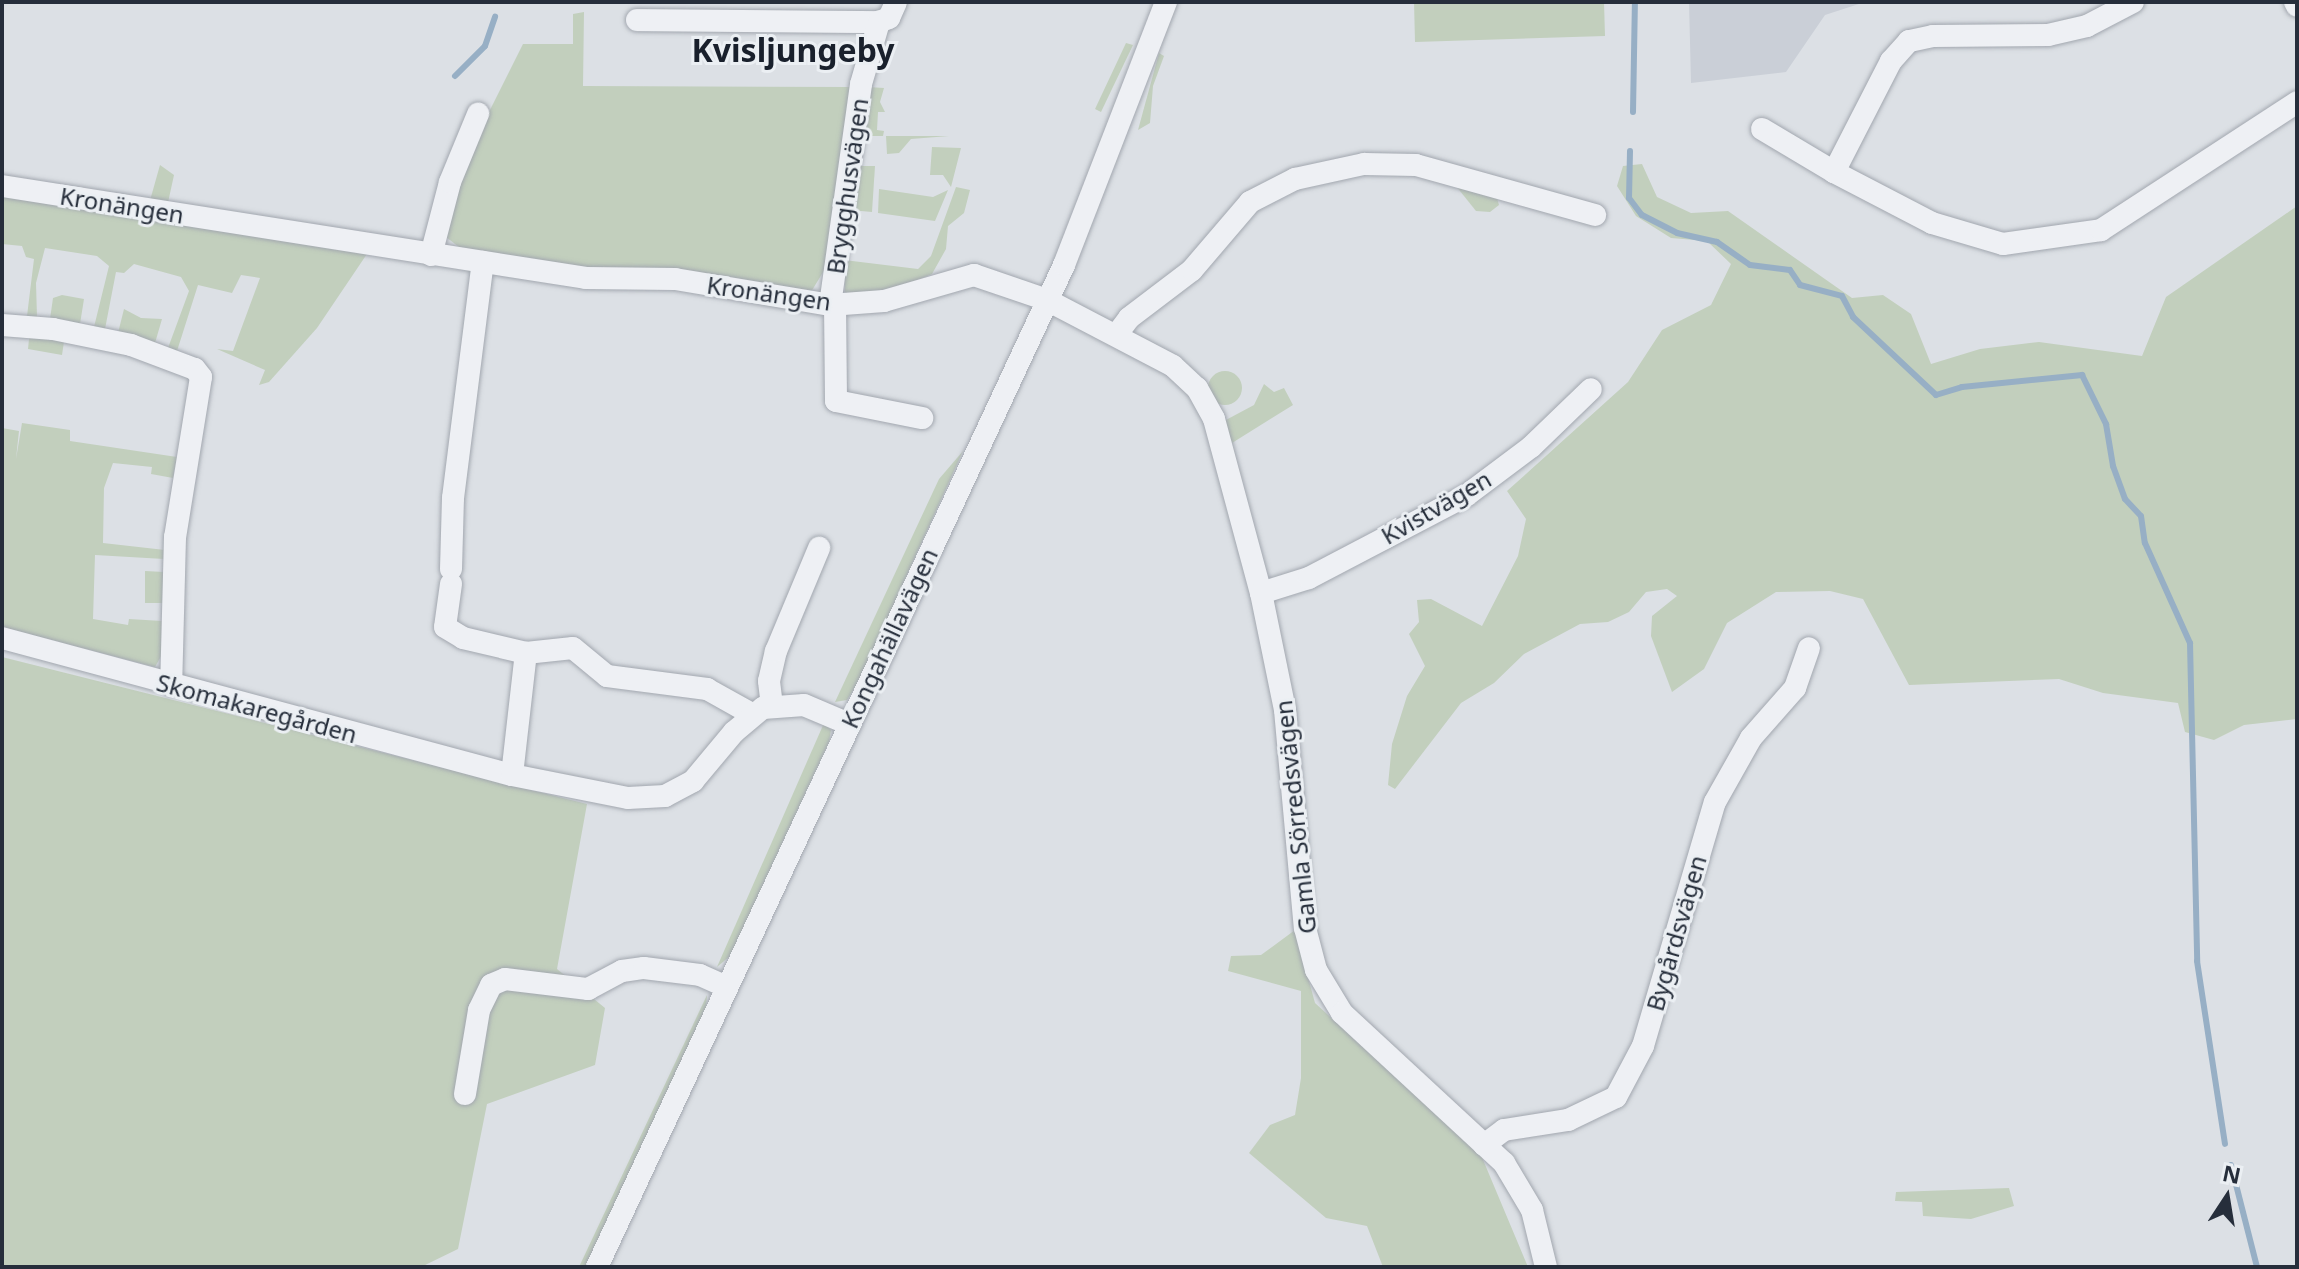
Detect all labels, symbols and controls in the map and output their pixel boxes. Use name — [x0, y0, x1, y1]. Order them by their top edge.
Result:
district label: Kvisljungeby — [691, 31, 895, 69]
street label: Brygghusvägen — [820, 96, 874, 276]
street label: Kronängen — [58, 181, 186, 229]
street label: Kronängen — [705, 270, 833, 316]
street label: Kvistvägen — [1376, 464, 1496, 550]
street label: Kongahällavägen — [835, 543, 943, 733]
street label: Skomakaregården — [154, 667, 360, 749]
street label: Gamla Sörredsvägen — [1268, 699, 1322, 935]
street label: Bygårdsvägen — [1640, 852, 1712, 1014]
north arrow — [2187, 1157, 2267, 1237]
text: N — [2220, 1157, 2244, 1190]

